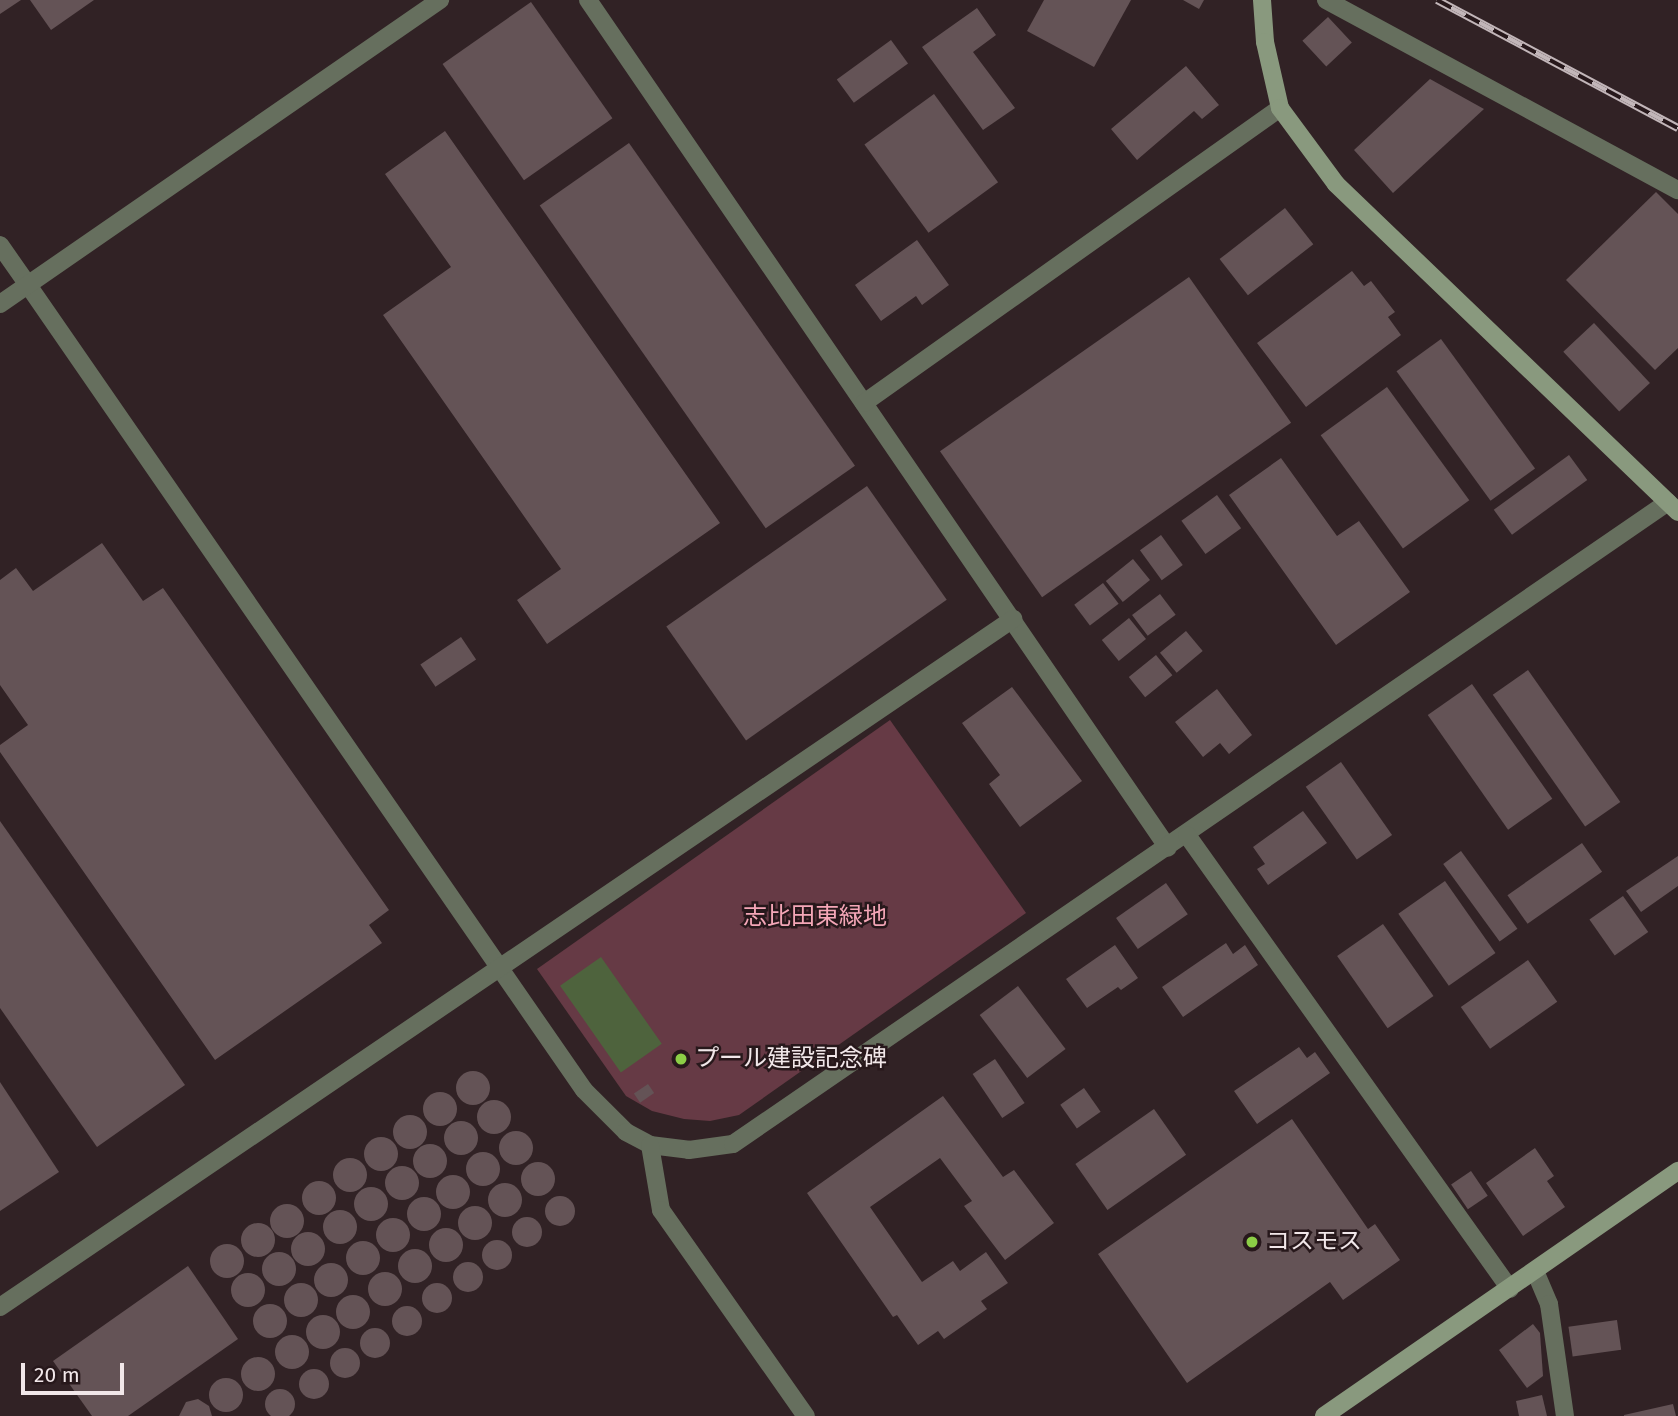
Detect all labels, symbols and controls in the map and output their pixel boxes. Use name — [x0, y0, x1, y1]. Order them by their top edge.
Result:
park label: 志比田東緑地 — [743, 903, 887, 931]
place label: プール建設記念碑 — [695, 1045, 887, 1073]
marker: プール建設記念碑 — [673, 1051, 689, 1067]
place label: コスモス — [1266, 1228, 1362, 1256]
marker: コスモス — [1244, 1234, 1260, 1250]
scale bar — [24, 1350, 128, 1394]
text: 20 m — [34, 1362, 80, 1388]

